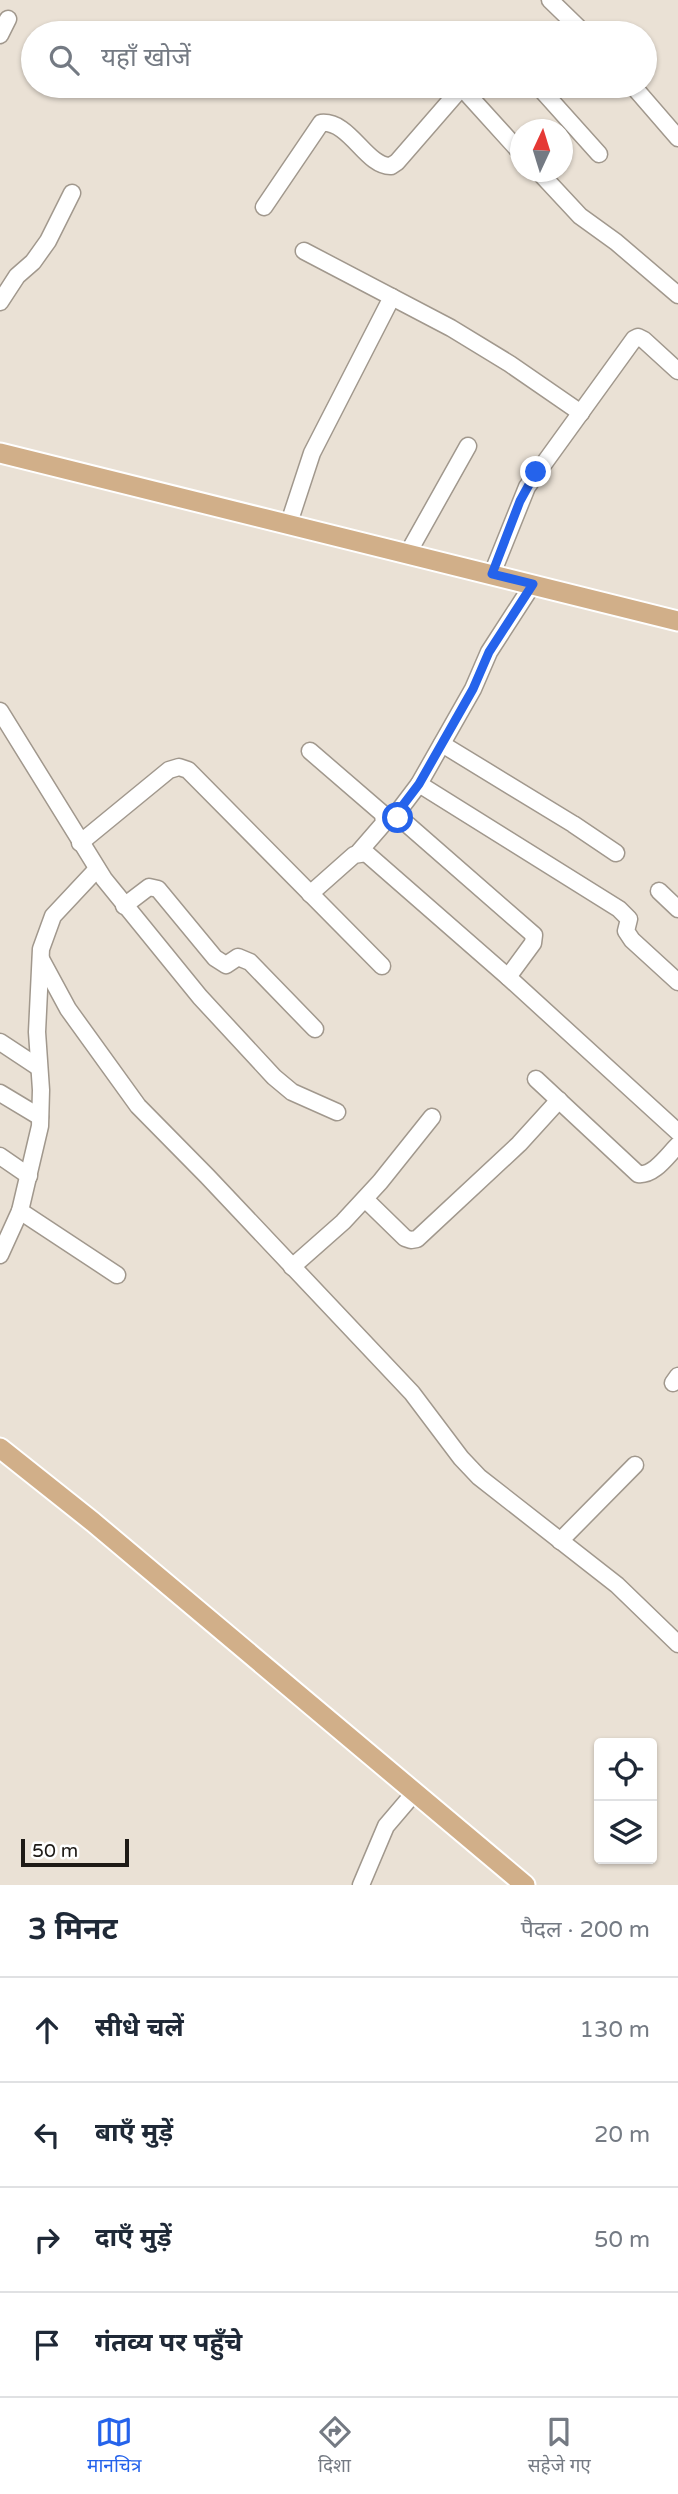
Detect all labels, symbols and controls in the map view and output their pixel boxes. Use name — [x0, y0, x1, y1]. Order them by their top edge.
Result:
search box — [21, 21, 657, 98]
icon: search — [45, 41, 83, 79]
text: यहाँ खोजें — [101, 42, 191, 73]
north arrow — [510, 119, 573, 182]
route end — [520, 456, 551, 487]
route start — [382, 802, 413, 833]
map controls — [594, 1738, 657, 1864]
button: locate — [594, 1738, 657, 1801]
button: layers — [594, 1801, 657, 1864]
scale bar — [21, 1836, 130, 1868]
text: 50 m — [32, 1840, 78, 1862]
text: 3 मिनट — [28, 1911, 118, 1948]
text: पैदल · 200 m — [521, 1916, 650, 1944]
icon: ahead — [28, 2011, 66, 2049]
text: सीधे चलें — [95, 2012, 184, 2043]
text: 130 m — [580, 2016, 650, 2044]
icon: left — [28, 2116, 66, 2154]
text: बाएँ मुड़ें — [95, 2117, 173, 2148]
text: 20 m — [594, 2121, 650, 2149]
icon: right — [28, 2221, 66, 2259]
text: दाएँ मुड़ें — [95, 2222, 172, 2253]
text: 50 m — [594, 2226, 650, 2254]
icon: arrive — [28, 2326, 66, 2364]
text: गंतव्य पर पहुँचे — [95, 2327, 242, 2358]
tab: मानचित्र — [87, 2413, 141, 2480]
tab: दिशा — [316, 2413, 354, 2480]
tab: सहेजे गए — [528, 2413, 591, 2480]

